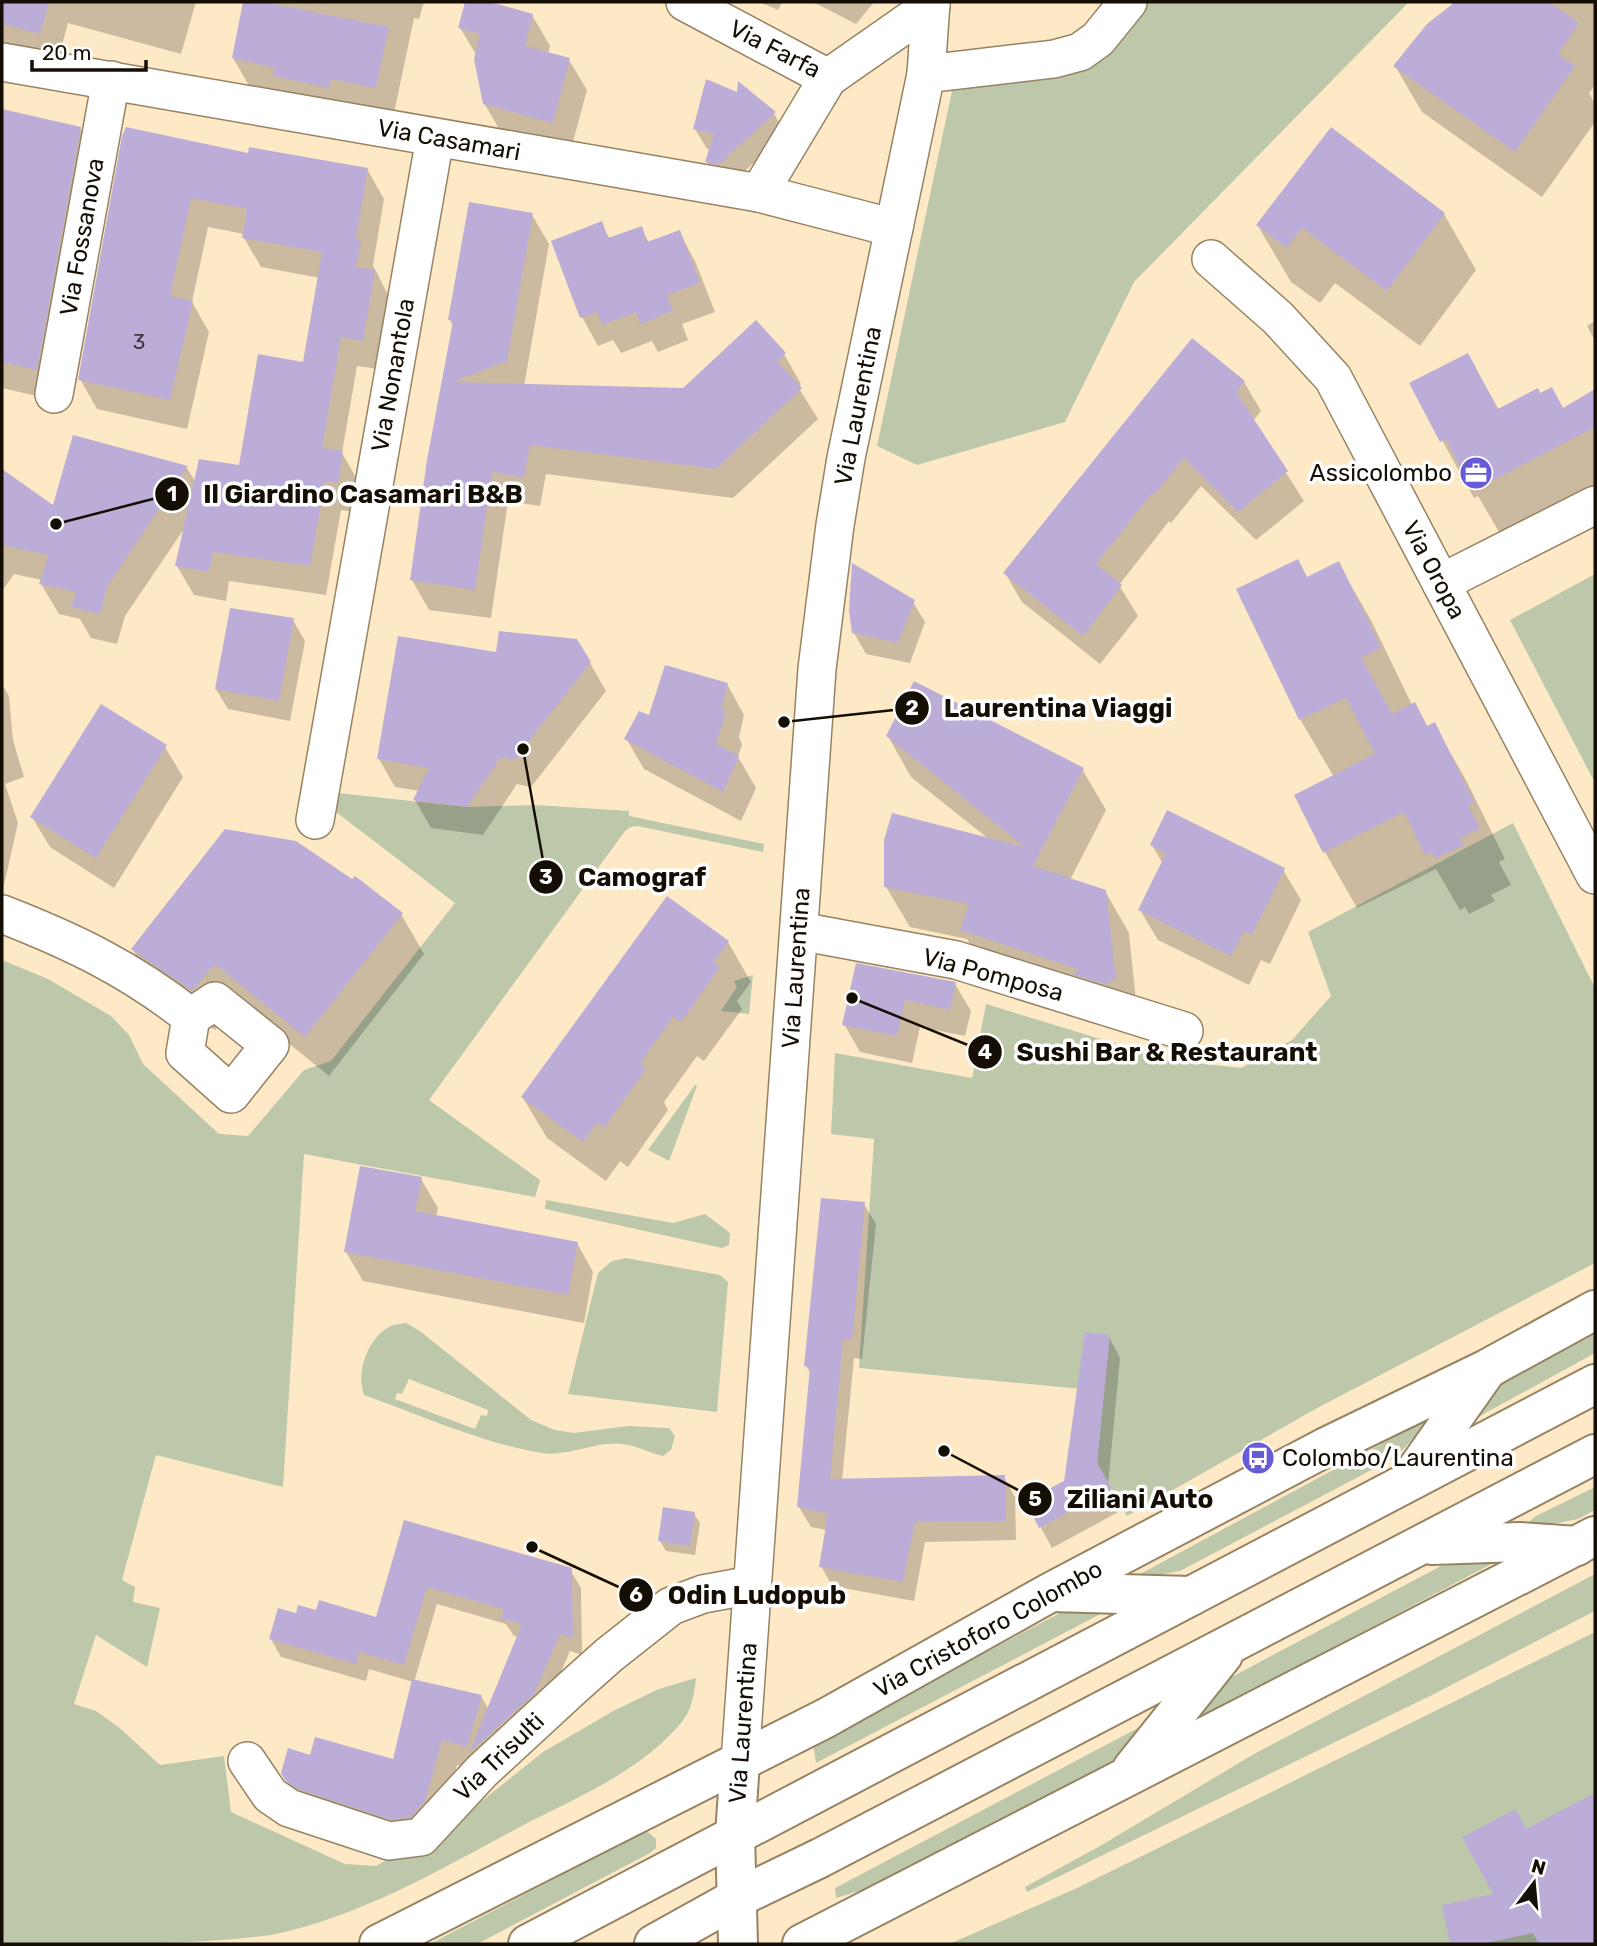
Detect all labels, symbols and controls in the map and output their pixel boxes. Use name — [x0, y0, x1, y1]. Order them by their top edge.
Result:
street label: Via Farfa — [725, 14, 825, 84]
scale bar — [32, 28, 145, 72]
text: 20 m — [42, 40, 91, 65]
street label: Via Casamari — [375, 114, 523, 166]
street label: Via Fossanova — [54, 156, 110, 318]
street label: Via Nonantola — [366, 296, 420, 454]
street label: Via Laurentina — [829, 324, 887, 488]
house number: 3 — [133, 329, 145, 354]
office icon: Assicolombo — [1457, 454, 1495, 492]
place label: Assicolombo — [1310, 459, 1452, 487]
callout: Il Giardino Casamari B&B — [154, 470, 537, 517]
text: Il Giardino Casamari B&B — [203, 479, 523, 510]
text: 1 — [167, 481, 177, 506]
street label: Via Oropa — [1397, 516, 1471, 624]
callout: Laurentina Viaggi — [895, 684, 1187, 731]
text: Laurentina Viaggi — [944, 693, 1172, 724]
text: 2 — [905, 695, 919, 720]
callout: Camograf — [529, 854, 720, 901]
text: Camograf — [578, 862, 707, 893]
text: 3 — [539, 864, 553, 889]
street label: Via Laurentina — [776, 886, 816, 1050]
street label: Via Pomposa — [920, 943, 1066, 1007]
callout: Sushi Bar & Restaurant — [967, 1028, 1332, 1075]
text: Sushi Bar & Restaurant — [1017, 1037, 1317, 1068]
text: 4 — [978, 1039, 992, 1064]
bus stop icon: Colombo/Laurentina — [1239, 1439, 1277, 1477]
place label: Colombo/Laurentina — [1282, 1444, 1514, 1472]
callout: Ziliani Auto — [1018, 1475, 1228, 1522]
text: Ziliani Auto — [1067, 1484, 1213, 1515]
text: 5 — [1028, 1486, 1042, 1511]
street label: Via Cristoforo Colombo — [869, 1555, 1107, 1703]
callout: Odin Ludopub — [618, 1571, 860, 1618]
text: Odin Ludopub — [668, 1580, 846, 1611]
text: 6 — [629, 1582, 643, 1607]
street label: Via Laurentina — [723, 1641, 763, 1805]
street label: Via Trisulti — [448, 1707, 550, 1807]
north arrow — [1499, 1848, 1569, 1918]
text: N — [1529, 1854, 1548, 1880]

